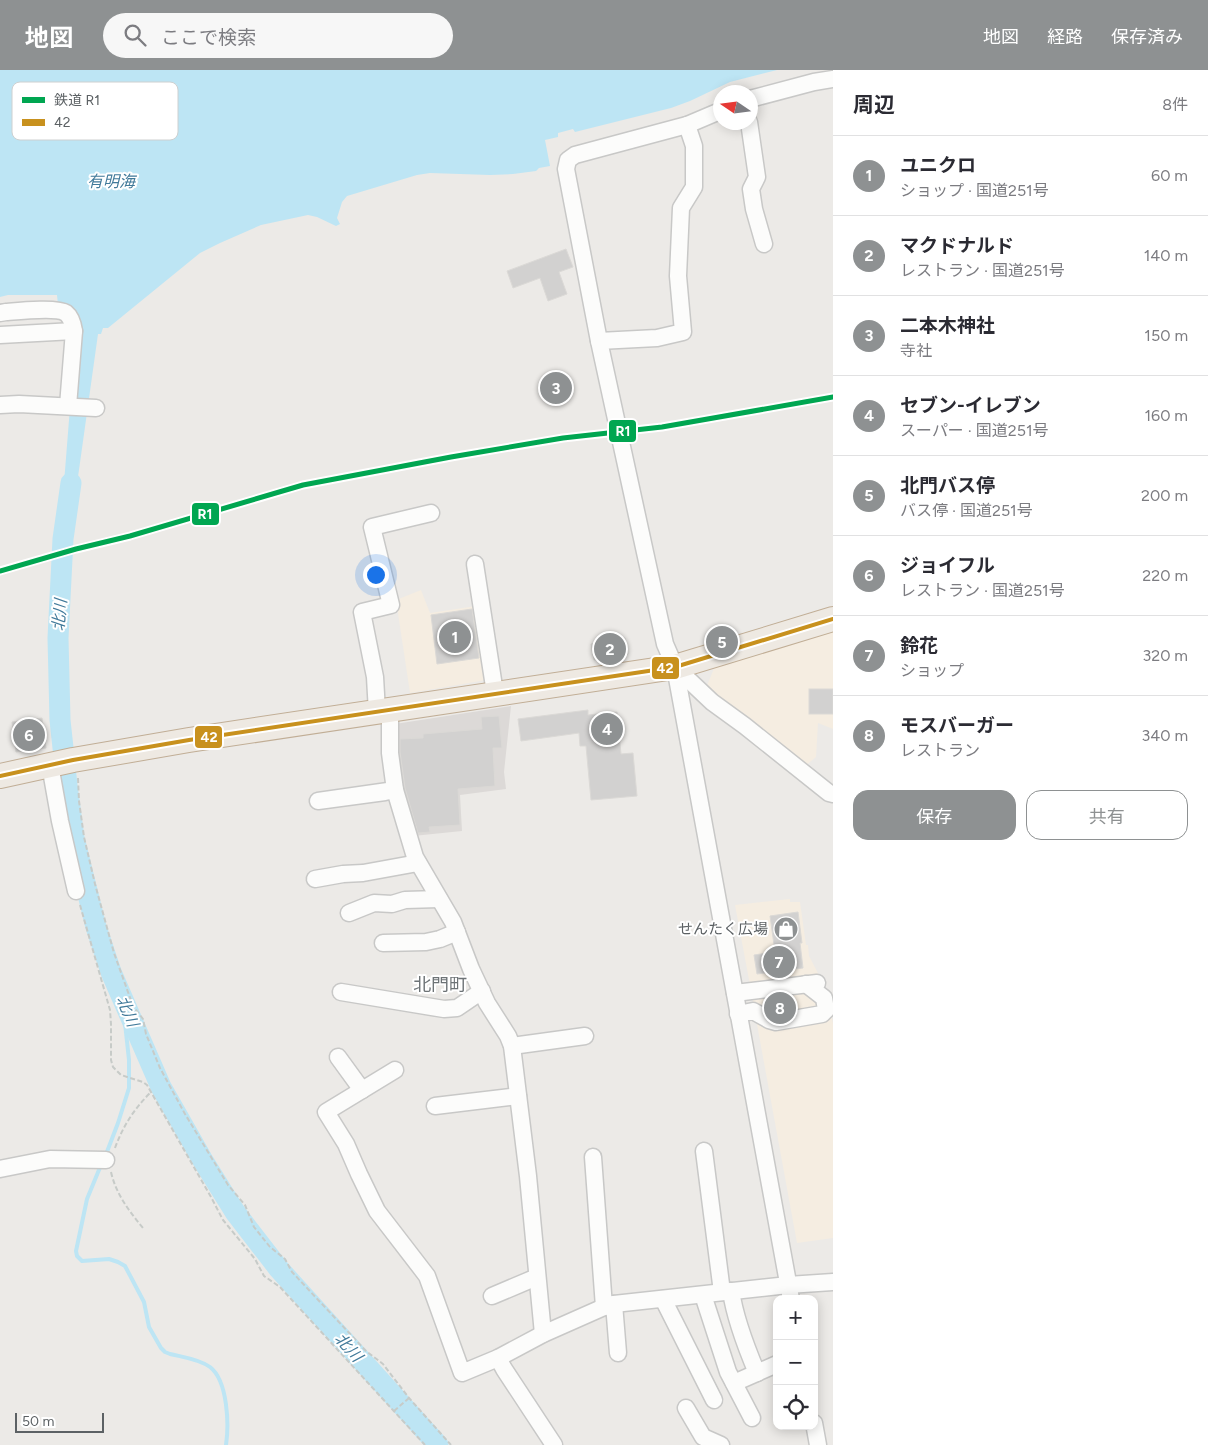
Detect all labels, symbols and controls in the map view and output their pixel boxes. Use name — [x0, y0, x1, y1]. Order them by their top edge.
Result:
search box — [103, 13, 453, 58]
icon: search — [121, 21, 149, 49]
text: 地図 — [25, 23, 73, 52]
text: ここで検索 — [161, 26, 256, 49]
text: 地図 — [983, 26, 1019, 48]
text: 経路 — [1047, 26, 1083, 48]
text: 保存済み — [1111, 26, 1183, 48]
legend — [12, 82, 178, 140]
north arrow — [713, 85, 758, 130]
text: 鉄道 R1 — [54, 92, 100, 109]
text: 周辺 — [853, 92, 895, 117]
text: 8件 — [1162, 95, 1188, 114]
text: 42 — [54, 114, 71, 131]
text: ユニクロ — [900, 154, 976, 177]
text: 1 — [866, 166, 872, 185]
text: 60 m — [1151, 166, 1188, 185]
water label: 有明海 — [87, 172, 138, 191]
text: ショップ · 国道251号 — [900, 181, 1049, 200]
text: マクドナルド — [900, 234, 1014, 257]
text: 2 — [864, 246, 874, 265]
text: 140 m — [1144, 246, 1188, 265]
text: レストラン · 国道251号 — [900, 261, 1065, 280]
text: 二本木神社 — [900, 314, 995, 337]
text: 3 — [865, 326, 873, 345]
text: 150 m — [1144, 326, 1188, 345]
text: 寺社 — [900, 341, 932, 360]
pin: 3 — [540, 369, 572, 407]
text: セブン-イレブン — [900, 394, 1041, 417]
text: 4 — [864, 406, 874, 425]
text: 160 m — [1145, 406, 1188, 425]
line badge: R1 — [608, 419, 637, 443]
text: スーパー · 国道251号 — [900, 421, 1049, 440]
text: R1 — [616, 423, 630, 440]
text: 北門バス停 — [900, 474, 995, 497]
text: 5 — [864, 486, 874, 505]
text: 200 m — [1141, 486, 1188, 505]
text: バス停 · 国道251号 — [900, 501, 1033, 520]
line badge: R1 — [191, 502, 220, 526]
text: R1 — [198, 506, 212, 523]
text: ジョイフル — [900, 554, 995, 577]
your location — [363, 562, 389, 588]
text: 6 — [864, 566, 874, 585]
text: 220 m — [1142, 566, 1188, 585]
text: レストラン · 国道251号 — [900, 581, 1065, 600]
water label: 北川 — [49, 596, 71, 632]
pin: 1 — [439, 618, 471, 656]
pin: 5 — [706, 623, 738, 661]
pin: 2 — [594, 630, 626, 668]
text: 鈴花 — [900, 634, 938, 657]
text: 7 — [865, 646, 873, 665]
text: 320 m — [1143, 646, 1188, 665]
line badge: 42 — [651, 656, 680, 680]
text: 42 — [657, 660, 673, 677]
text: ショップ — [900, 661, 964, 680]
pin: 4 — [591, 710, 623, 748]
text: モスバーガー — [900, 714, 1014, 737]
pin: 6 — [13, 716, 45, 754]
line badge: 42 — [194, 725, 223, 749]
text: 8 — [864, 726, 874, 745]
text: 340 m — [1142, 726, 1188, 745]
text: 42 — [201, 729, 217, 746]
text: レストラン — [900, 741, 980, 760]
button: 保存 — [853, 790, 1016, 840]
button: 共有 — [1026, 790, 1188, 840]
shop icon: せんたく広場 — [773, 916, 799, 942]
place label: せんたく広場 — [678, 920, 768, 938]
pin: 7 — [763, 943, 795, 981]
district label: 北門町 — [413, 974, 467, 996]
pin: 8 — [764, 989, 796, 1027]
water label: 北川 — [113, 993, 143, 1031]
map controls — [773, 1295, 818, 1430]
button: + — [773, 1295, 818, 1340]
water label: 北川 — [331, 1329, 368, 1367]
button: − — [773, 1340, 818, 1385]
button: locate — [773, 1385, 818, 1430]
scale bar — [15, 1410, 104, 1433]
text: 50 m — [22, 1413, 54, 1430]

